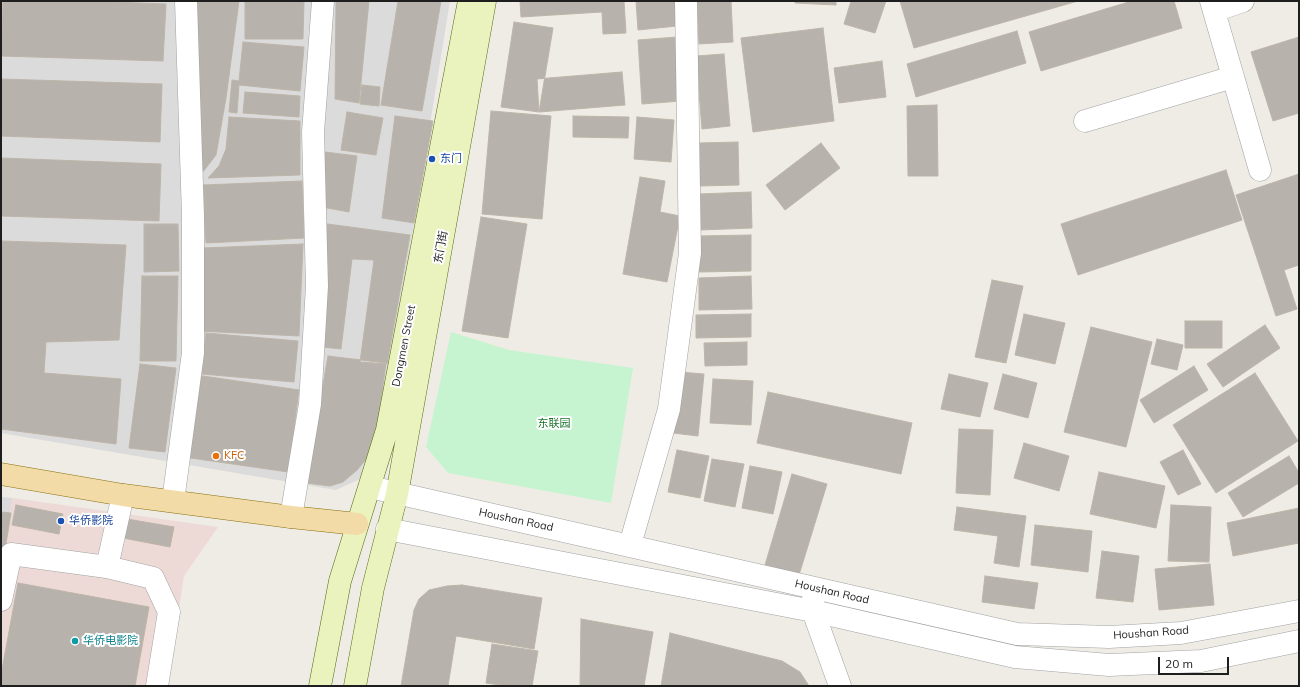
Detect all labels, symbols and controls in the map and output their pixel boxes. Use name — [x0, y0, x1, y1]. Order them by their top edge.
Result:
place label: 东门 — [440, 152, 462, 166]
marker: 东门 — [427, 154, 437, 164]
street label: 东门街 — [432, 230, 450, 264]
street label: Dongmen Street — [390, 304, 418, 388]
park label: 东联园 — [538, 417, 570, 431]
place label: KFC — [224, 449, 244, 463]
marker: KFC — [211, 451, 221, 461]
street label: Houshan Road — [478, 506, 554, 534]
place label: 华侨影院 — [69, 514, 113, 528]
marker: 华侨影院 — [56, 516, 66, 526]
street label: Houshan Road — [794, 577, 870, 607]
street label: Houshan Road — [1113, 624, 1189, 642]
place label: 华侨电影院 — [83, 634, 138, 648]
marker: 华侨电影院 — [70, 636, 80, 646]
scale bar — [1160, 649, 1231, 675]
text: 20 m — [1165, 656, 1193, 671]

